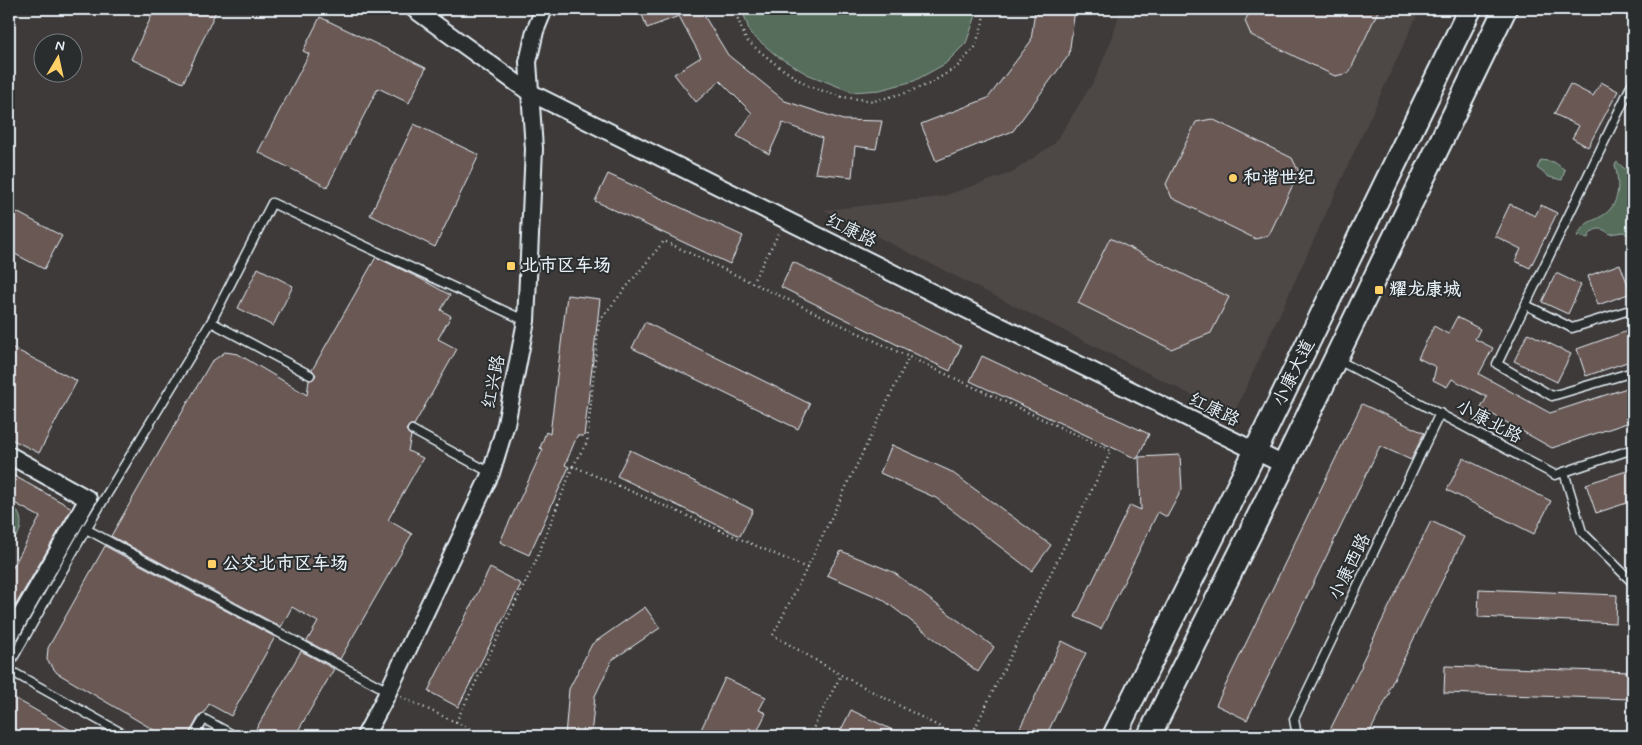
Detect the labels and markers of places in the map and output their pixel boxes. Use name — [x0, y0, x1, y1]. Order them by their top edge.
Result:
place label: 和谐世纪 — [1243, 166, 1315, 190]
marker: 和谐世纪 — [1227, 172, 1239, 184]
place label: 北市区车场 — [521, 254, 611, 278]
marker: 北市区车场 — [505, 260, 517, 272]
place label: 耀龙康城 — [1389, 278, 1461, 302]
marker: 耀龙康城 — [1373, 284, 1385, 296]
place label: 公交北市区车场 — [222, 552, 348, 576]
marker: 公交北市区车场 — [206, 558, 218, 570]

